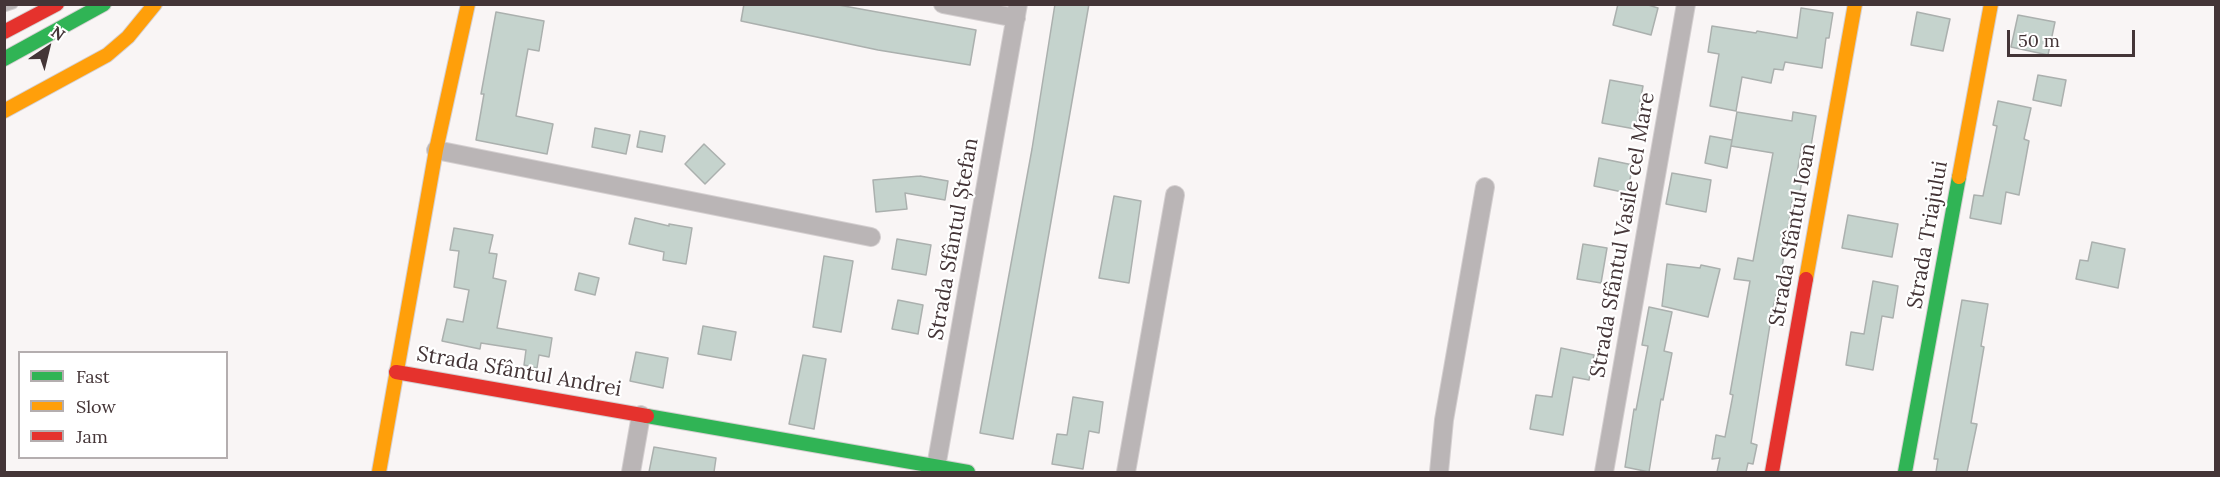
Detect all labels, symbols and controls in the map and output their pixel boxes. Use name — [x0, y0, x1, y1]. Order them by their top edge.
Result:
north arrow — [18, 18, 78, 78]
scale bar — [2010, 18, 2138, 56]
text: N — [48, 22, 69, 45]
text: 50 m — [2018, 29, 2060, 52]
street label: Strada Sfântul Vasile cel Mare — [1585, 90, 1661, 380]
street label: Strada Sfântul Ștefan — [924, 136, 984, 342]
street label: Strada Sfântul Ioan — [1765, 142, 1821, 328]
street label: Strada Triajului — [1903, 159, 1953, 311]
street label: Strada Sfântul Andrei — [415, 342, 623, 402]
legend — [18, 351, 228, 459]
text: Fast — [76, 365, 110, 388]
text: Slow — [76, 395, 116, 418]
text: Jam — [76, 425, 108, 448]

